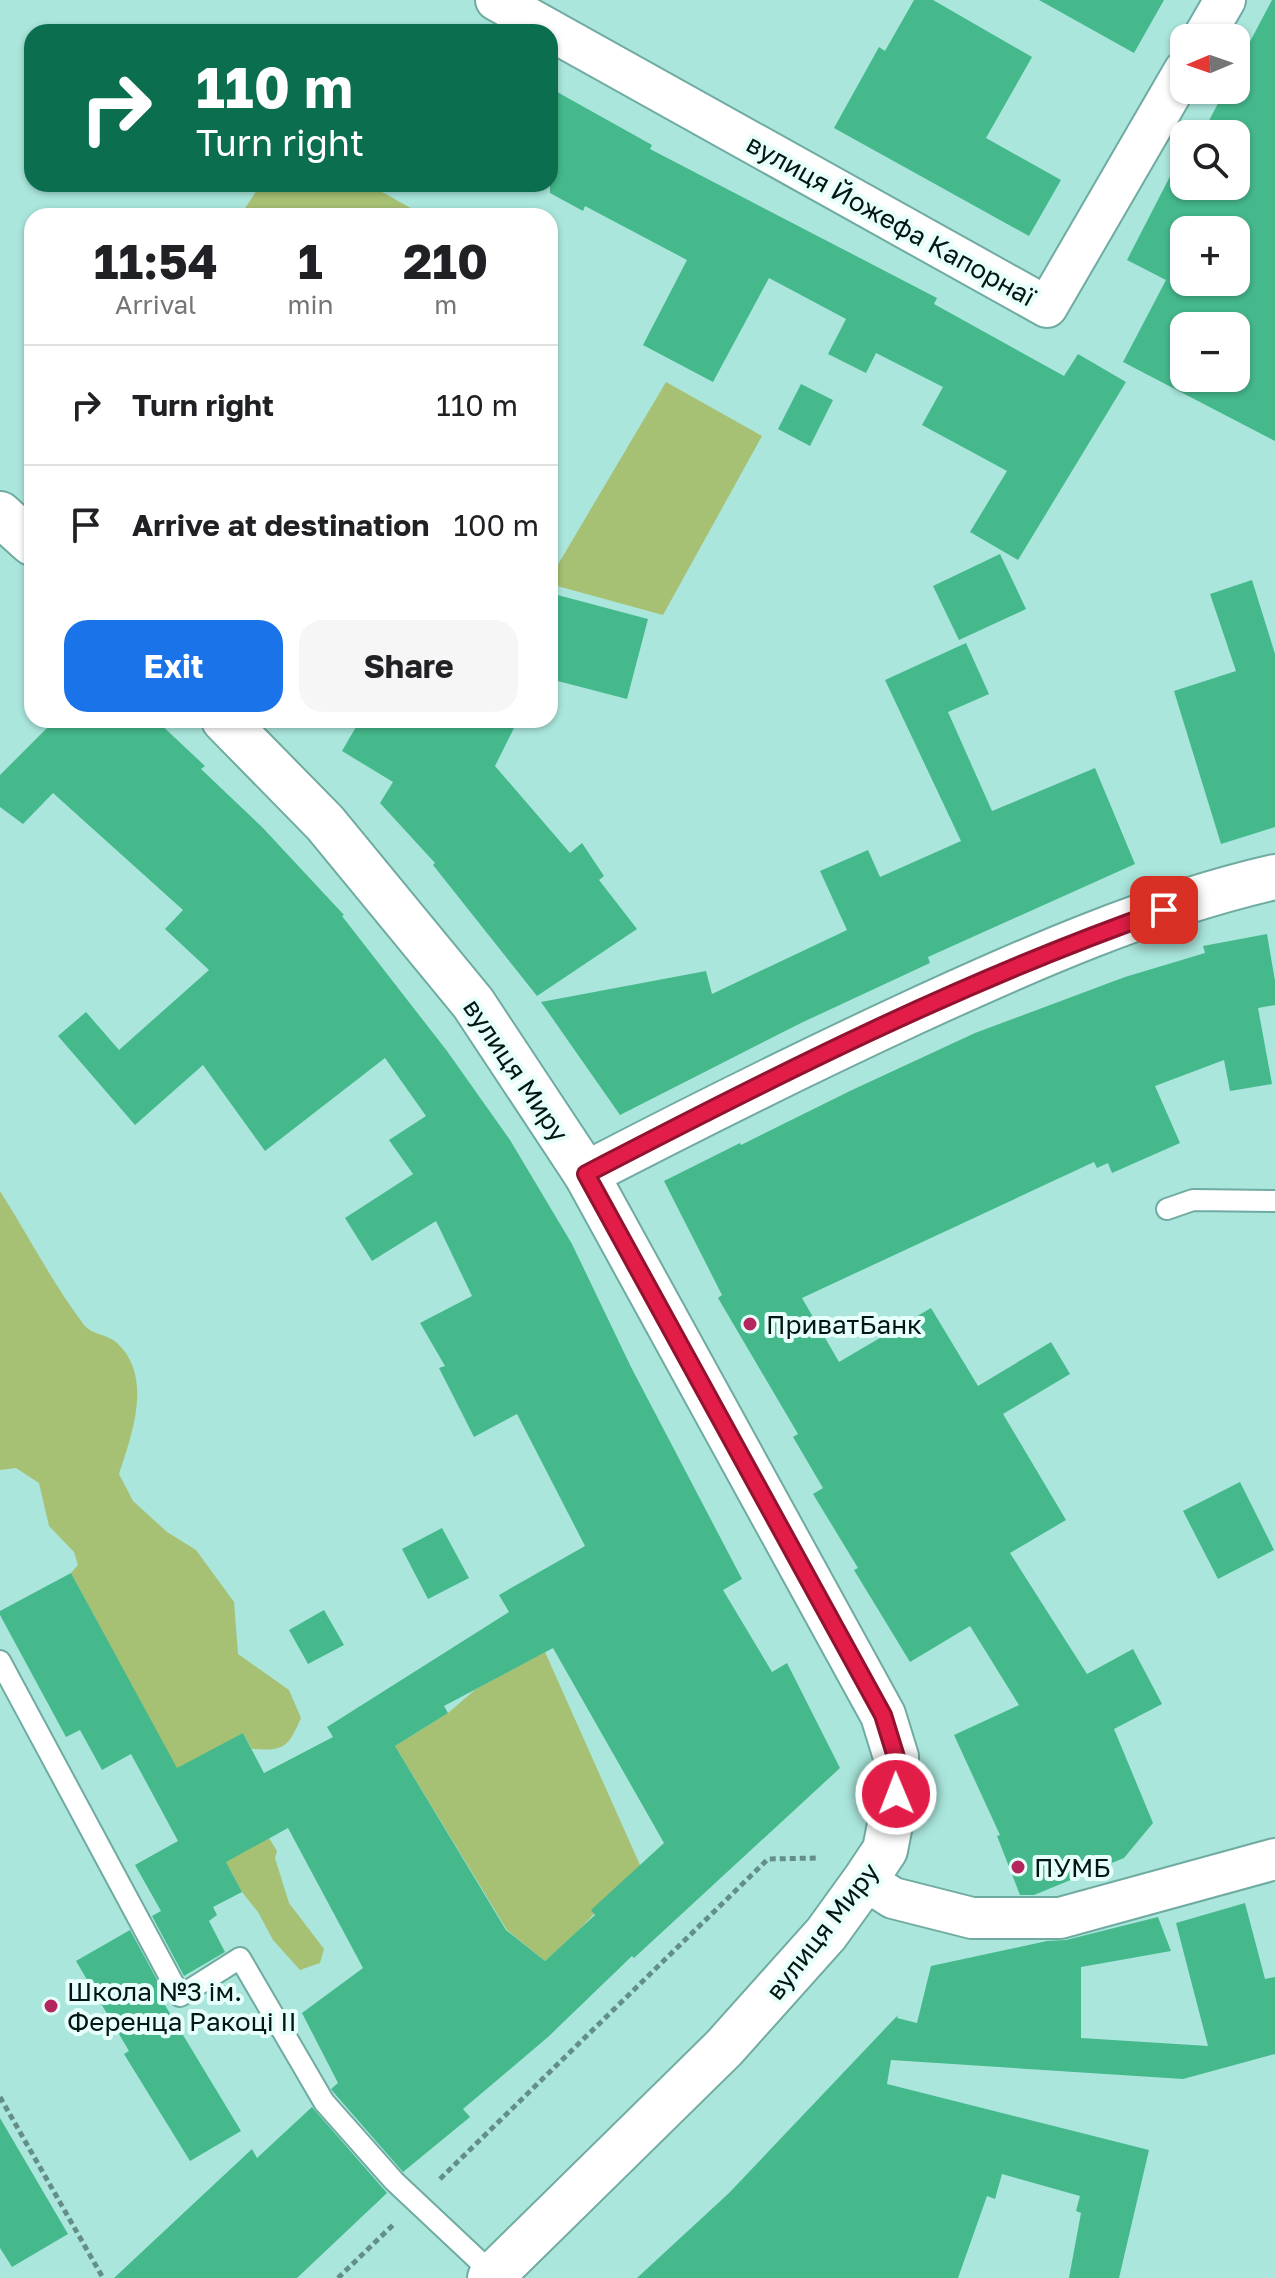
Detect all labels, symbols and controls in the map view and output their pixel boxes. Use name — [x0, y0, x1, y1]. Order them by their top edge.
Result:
north arrow — [1170, 24, 1250, 104]
map controls — [1170, 24, 1250, 392]
text: 110 m — [196, 53, 353, 120]
icon: right — [64, 56, 168, 160]
button: search — [1170, 120, 1250, 200]
text: Turn right — [196, 121, 364, 164]
street label: вулиця Йожефа Капорнаї — [741, 128, 1042, 313]
button: + — [1170, 216, 1250, 296]
text: 11:54 — [94, 232, 218, 290]
text: 1 — [298, 232, 323, 290]
text: 210 — [403, 232, 488, 290]
text: Arrival — [115, 289, 196, 320]
text: min — [287, 289, 333, 320]
text: m — [434, 289, 457, 320]
button: − — [1170, 312, 1250, 392]
icon: right — [64, 383, 108, 427]
text: Turn right — [132, 387, 274, 423]
text: 110 m — [436, 387, 518, 423]
icon: arrive — [64, 503, 108, 547]
text: Arrive at destination — [132, 507, 429, 543]
text: 100 m — [453, 507, 539, 543]
button: Exit — [64, 620, 283, 712]
button: Share — [299, 620, 518, 712]
pin — [1130, 876, 1198, 944]
icon: arrive — [1142, 888, 1186, 932]
street label: вулиця Миру — [457, 993, 575, 1148]
place label: ПриватБанк — [766, 1309, 922, 1340]
marker: ПриватБанк — [741, 1315, 759, 1333]
position arrow — [854, 1752, 938, 1836]
place label: ПУМБ — [1034, 1852, 1111, 1883]
street label: вулиця Миру — [759, 1856, 885, 2006]
marker: ПУМБ — [1009, 1858, 1027, 1876]
place label: Школа №3 ім. Ференца Ракоці II — [67, 1976, 297, 2037]
marker: Школа №3 ім. Ференца Ракоці II — [42, 1997, 60, 2015]

